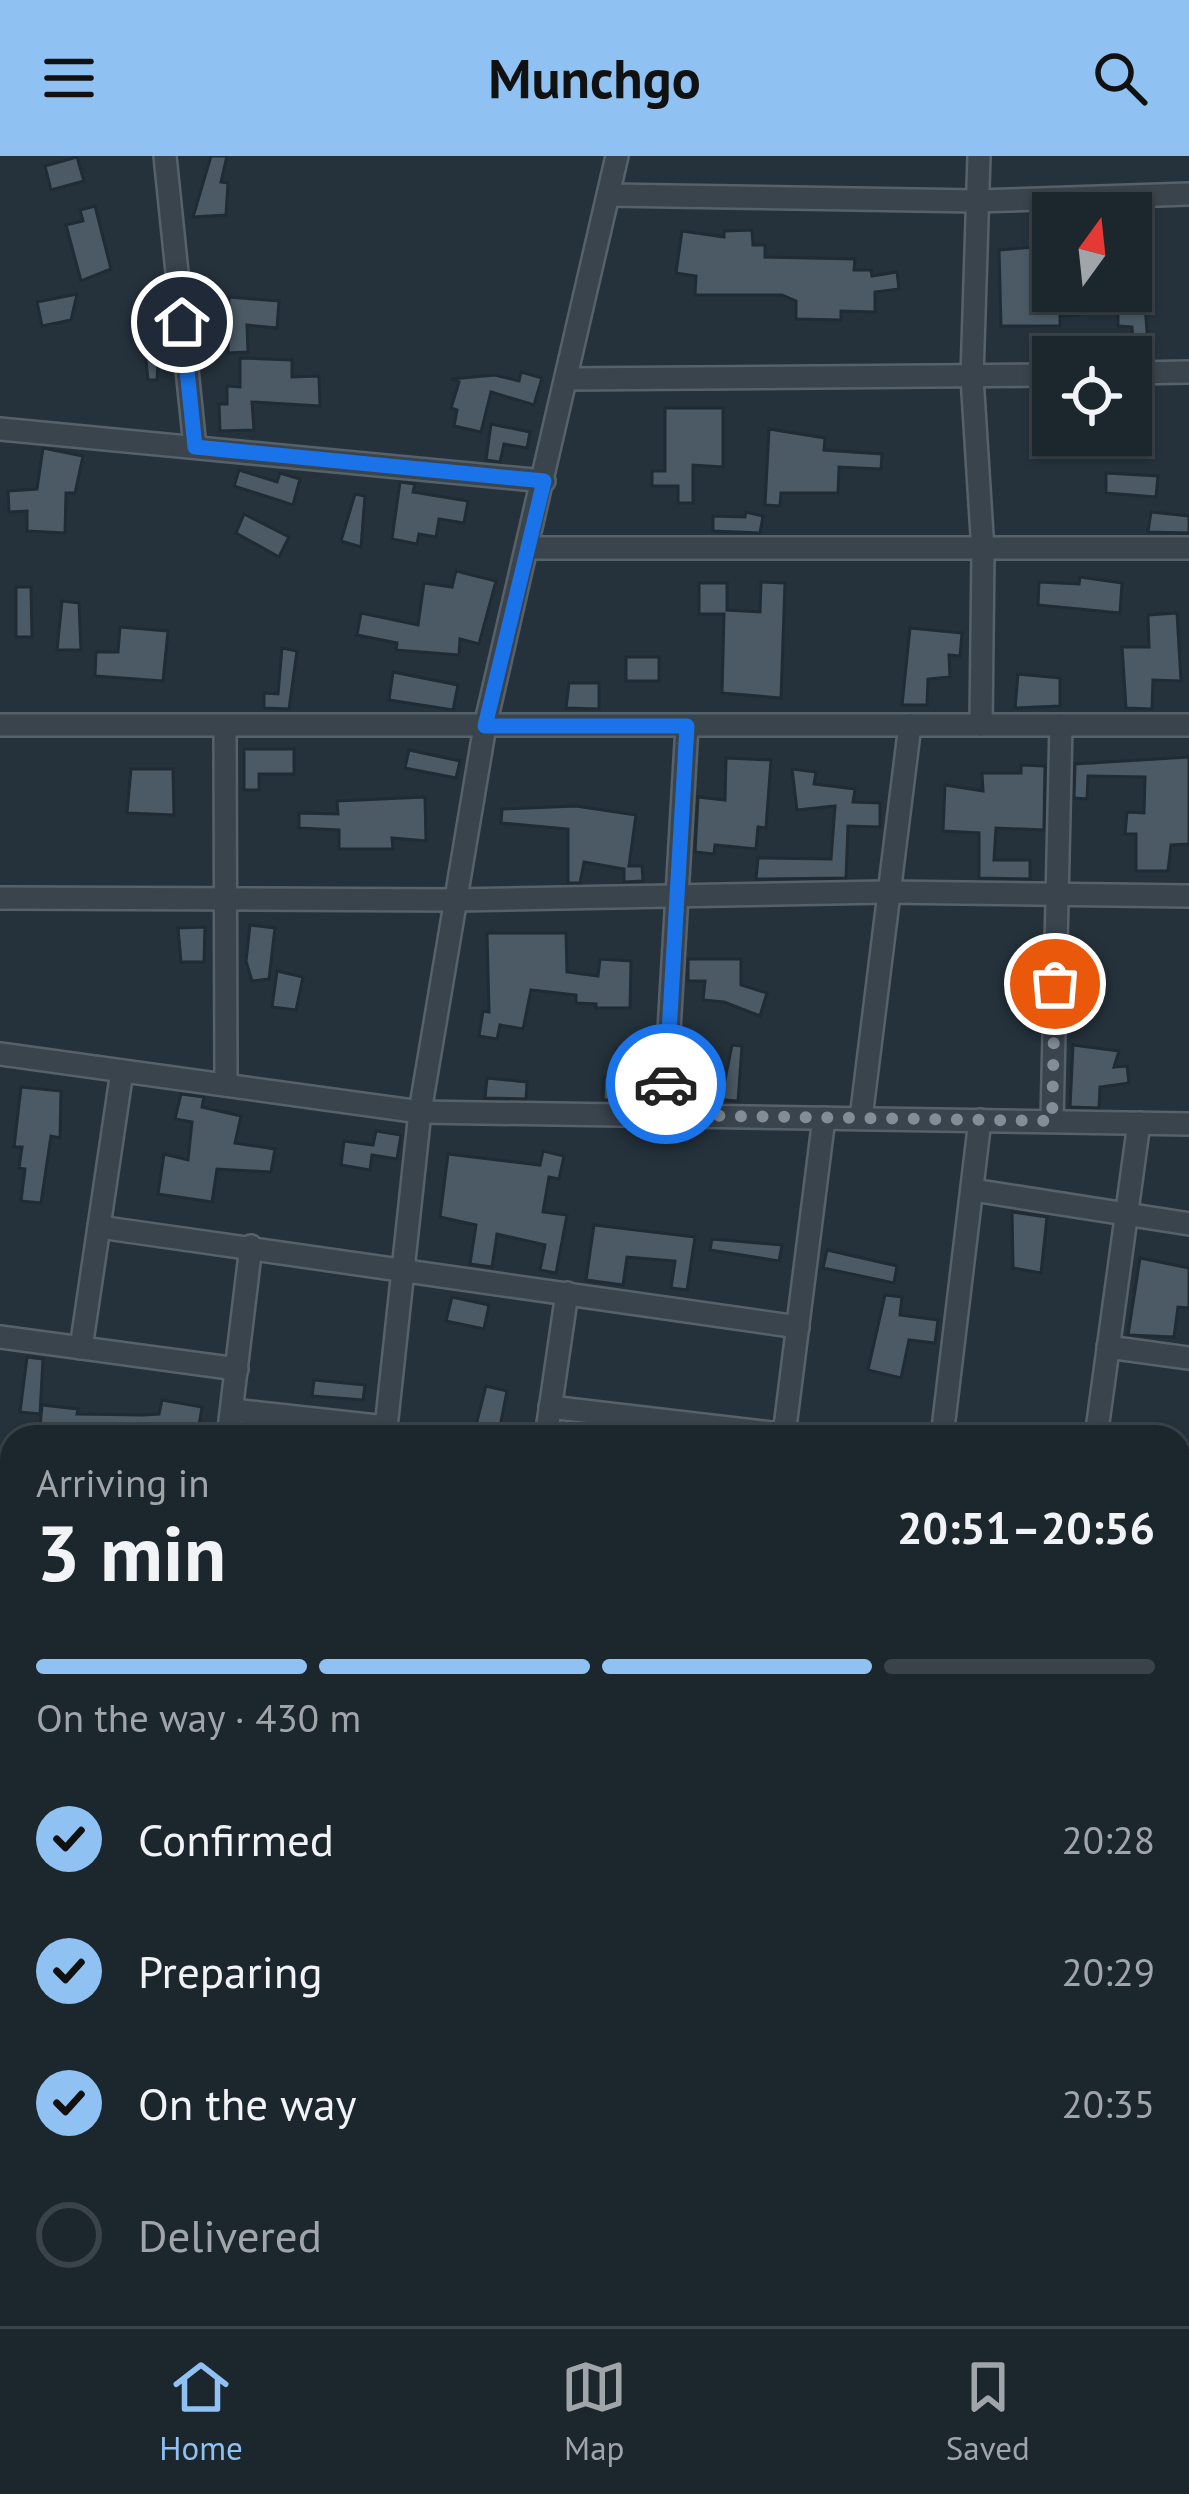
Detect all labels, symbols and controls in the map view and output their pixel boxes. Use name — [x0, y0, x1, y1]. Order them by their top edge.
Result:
text: Munchgo — [488, 43, 701, 113]
icon: menu — [36, 45, 102, 111]
icon: search — [1087, 45, 1153, 111]
north arrow — [1032, 192, 1152, 312]
map controls — [1032, 192, 1152, 456]
pin — [131, 271, 233, 373]
icon: home — [149, 289, 215, 355]
button: locate — [1032, 336, 1152, 456]
pin — [1004, 933, 1106, 1035]
icon: bag — [1022, 951, 1088, 1017]
courier — [606, 1024, 726, 1144]
icon: car — [633, 1051, 699, 1117]
text: Arriving in — [36, 1457, 210, 1508]
text: 20:51–20:56 — [897, 1498, 1155, 1556]
text: 3 min — [36, 1502, 226, 1603]
text: On the way · 430 m — [36, 1692, 361, 1743]
icon: check — [36, 1806, 102, 1872]
text: Confirmed — [138, 1810, 334, 1868]
text: 20:28 — [1061, 1814, 1155, 1865]
icon: check — [36, 1938, 102, 2004]
text: Preparing — [138, 1942, 323, 2000]
text: 20:29 — [1061, 1946, 1155, 1997]
icon: check — [36, 2070, 102, 2136]
text: On the way — [138, 2074, 357, 2132]
text: 20:35 — [1061, 2078, 1155, 2129]
text: Delivered — [138, 2206, 322, 2264]
tab: Home — [159, 2354, 243, 2469]
tab: Map — [561, 2354, 627, 2469]
tab: Saved — [946, 2354, 1030, 2469]

